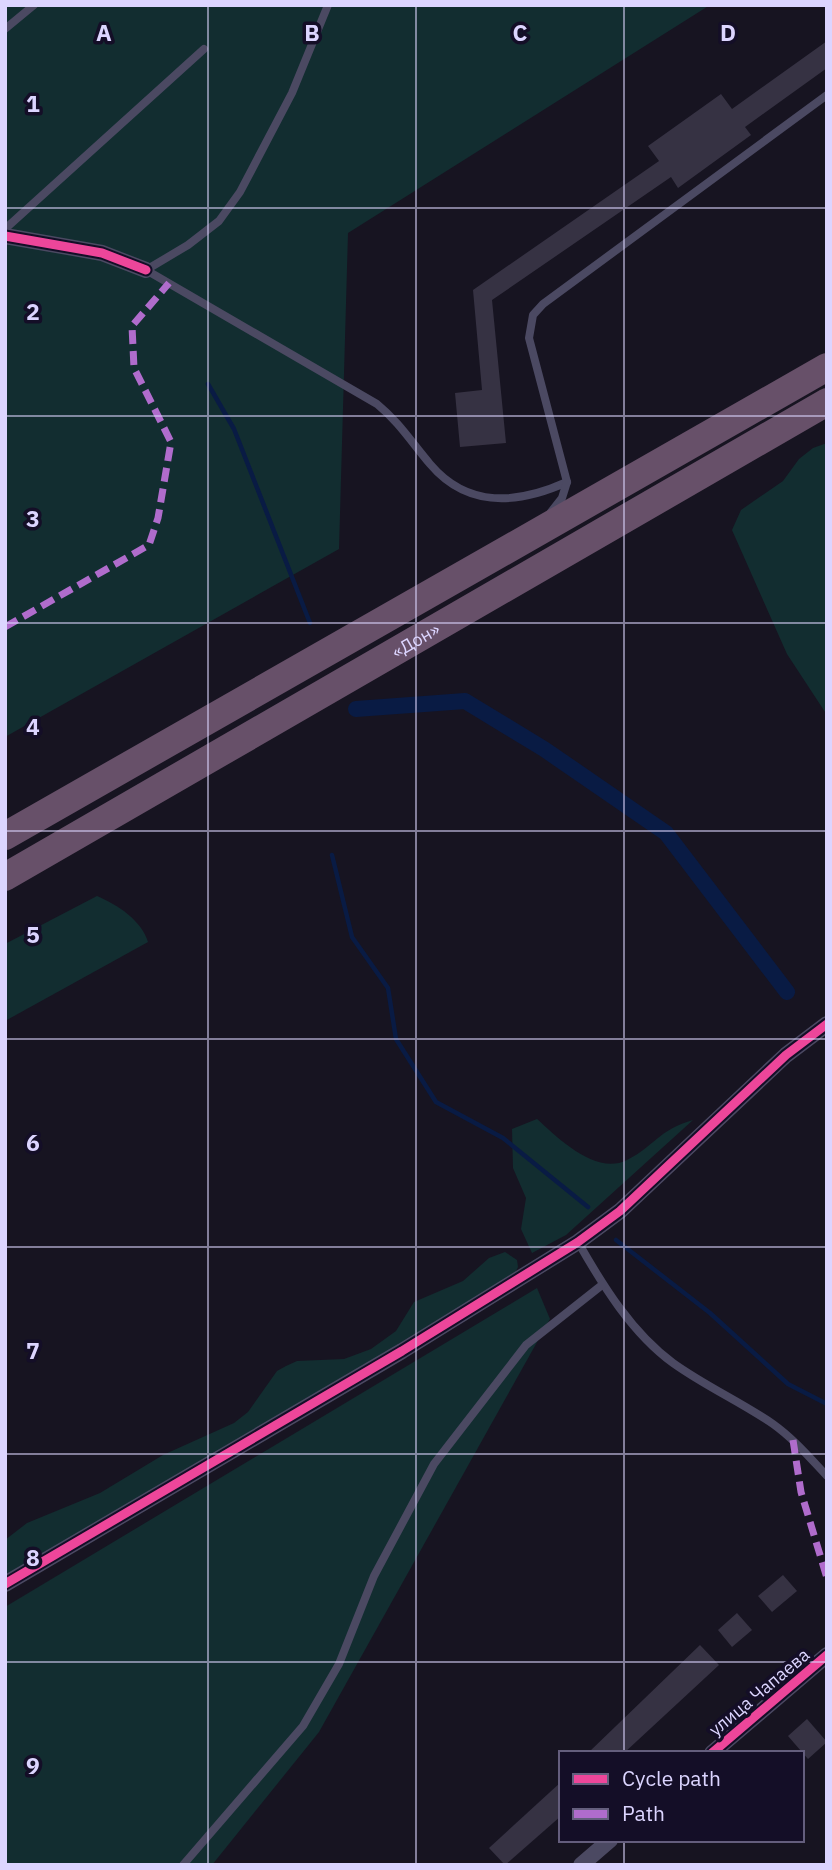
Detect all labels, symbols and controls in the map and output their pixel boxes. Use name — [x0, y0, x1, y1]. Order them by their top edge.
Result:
text: A — [96, 17, 112, 47]
text: B — [304, 17, 320, 47]
text: C — [513, 17, 528, 47]
text: D — [720, 17, 736, 47]
text: 1 — [26, 88, 40, 118]
text: 2 — [26, 296, 40, 326]
text: 3 — [26, 503, 40, 533]
street label: «Дон» — [387, 617, 444, 663]
text: 4 — [26, 711, 40, 741]
text: 5 — [26, 919, 40, 949]
text: 6 — [26, 1127, 40, 1157]
text: 7 — [26, 1335, 40, 1365]
text: 8 — [26, 1542, 40, 1572]
street label: улица Чапаева — [704, 1643, 814, 1741]
text: 9 — [26, 1750, 40, 1780]
legend — [559, 1751, 804, 1842]
text: Cycle path — [622, 1764, 721, 1792]
text: Path — [622, 1799, 665, 1827]

